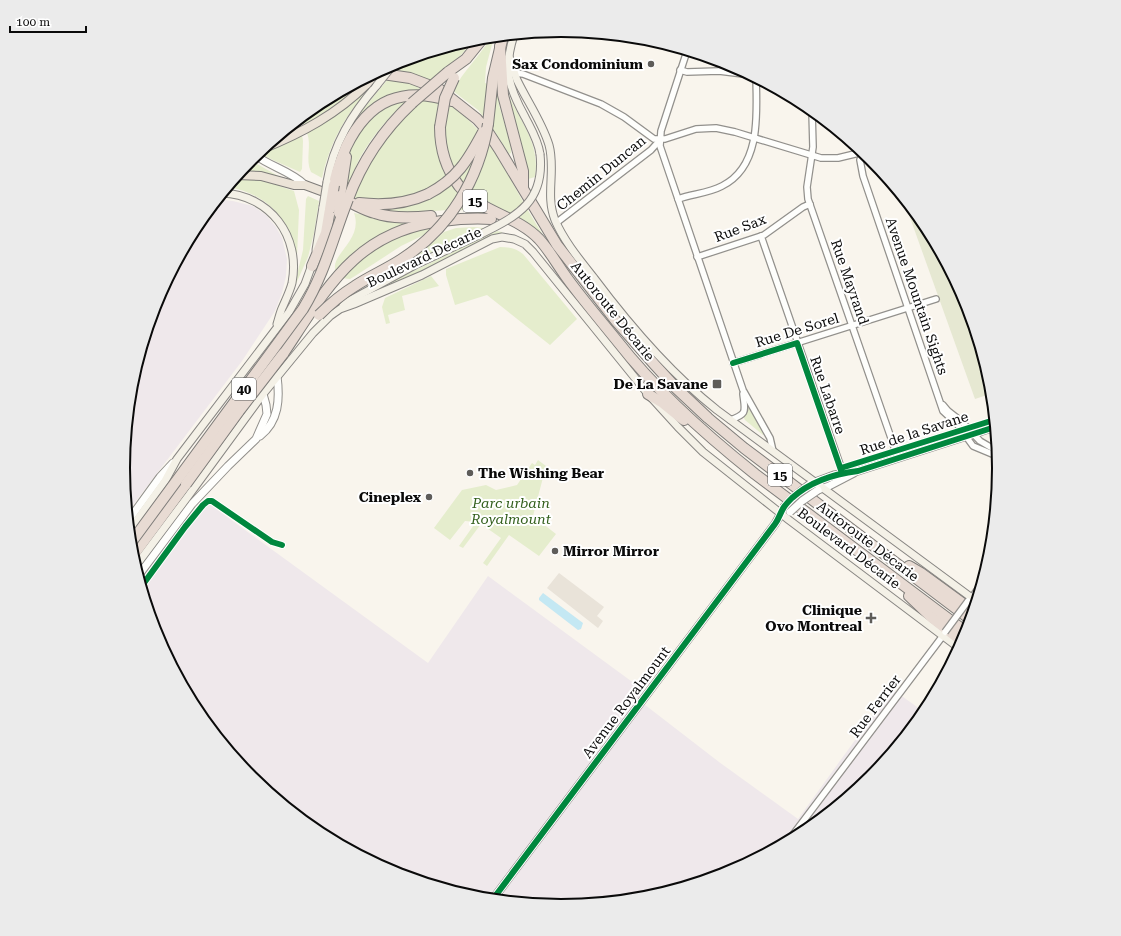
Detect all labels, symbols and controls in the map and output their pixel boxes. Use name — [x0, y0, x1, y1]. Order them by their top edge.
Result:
scale bar — [10, 8, 86, 34]
text: 100 m — [16, 15, 50, 29]
place label: Sax Condominium — [512, 56, 643, 72]
marker: Sax Condominium — [646, 59, 656, 69]
street label: Chemin Duncan — [553, 132, 649, 214]
road number: 15 — [463, 190, 487, 212]
street label: Rue Sax — [712, 211, 768, 245]
street label: Avenue Mountain Sights — [883, 215, 952, 377]
street label: Boulevard Décarie — [364, 223, 484, 290]
street label: Rue Mayrand — [828, 237, 872, 327]
street label: Autoroute Décarie — [568, 258, 658, 364]
street label: Rue De Sorel — [753, 310, 841, 350]
street label: Rue Labarre — [807, 354, 849, 436]
place label: De La Savane — [613, 376, 708, 392]
road number: 40 — [232, 378, 256, 400]
marker: De La Savane — [711, 378, 723, 390]
street label: Rue de la Savane — [858, 408, 971, 458]
road number: 15 — [768, 464, 792, 486]
place label: The Wishing Bear — [478, 465, 605, 481]
marker: The Wishing Bear — [465, 468, 475, 478]
place label: Cineplex — [359, 489, 422, 505]
marker: Cineplex — [424, 492, 434, 502]
park label: Parc urbain Royalmount — [470, 495, 552, 527]
street label: Autoroute Décarie — [814, 498, 922, 585]
street label: Boulevard Décarie — [795, 504, 904, 592]
place label: Mirror Mirror — [563, 543, 660, 559]
marker: Mirror Mirror — [550, 546, 560, 556]
place label: Clinique Ovo Montreal — [765, 602, 862, 634]
marker: Clinique Ovo Montreal — [865, 612, 877, 624]
street label: Avenue Royalmount — [579, 643, 673, 761]
street label: Rue Ferrier — [846, 671, 904, 740]

